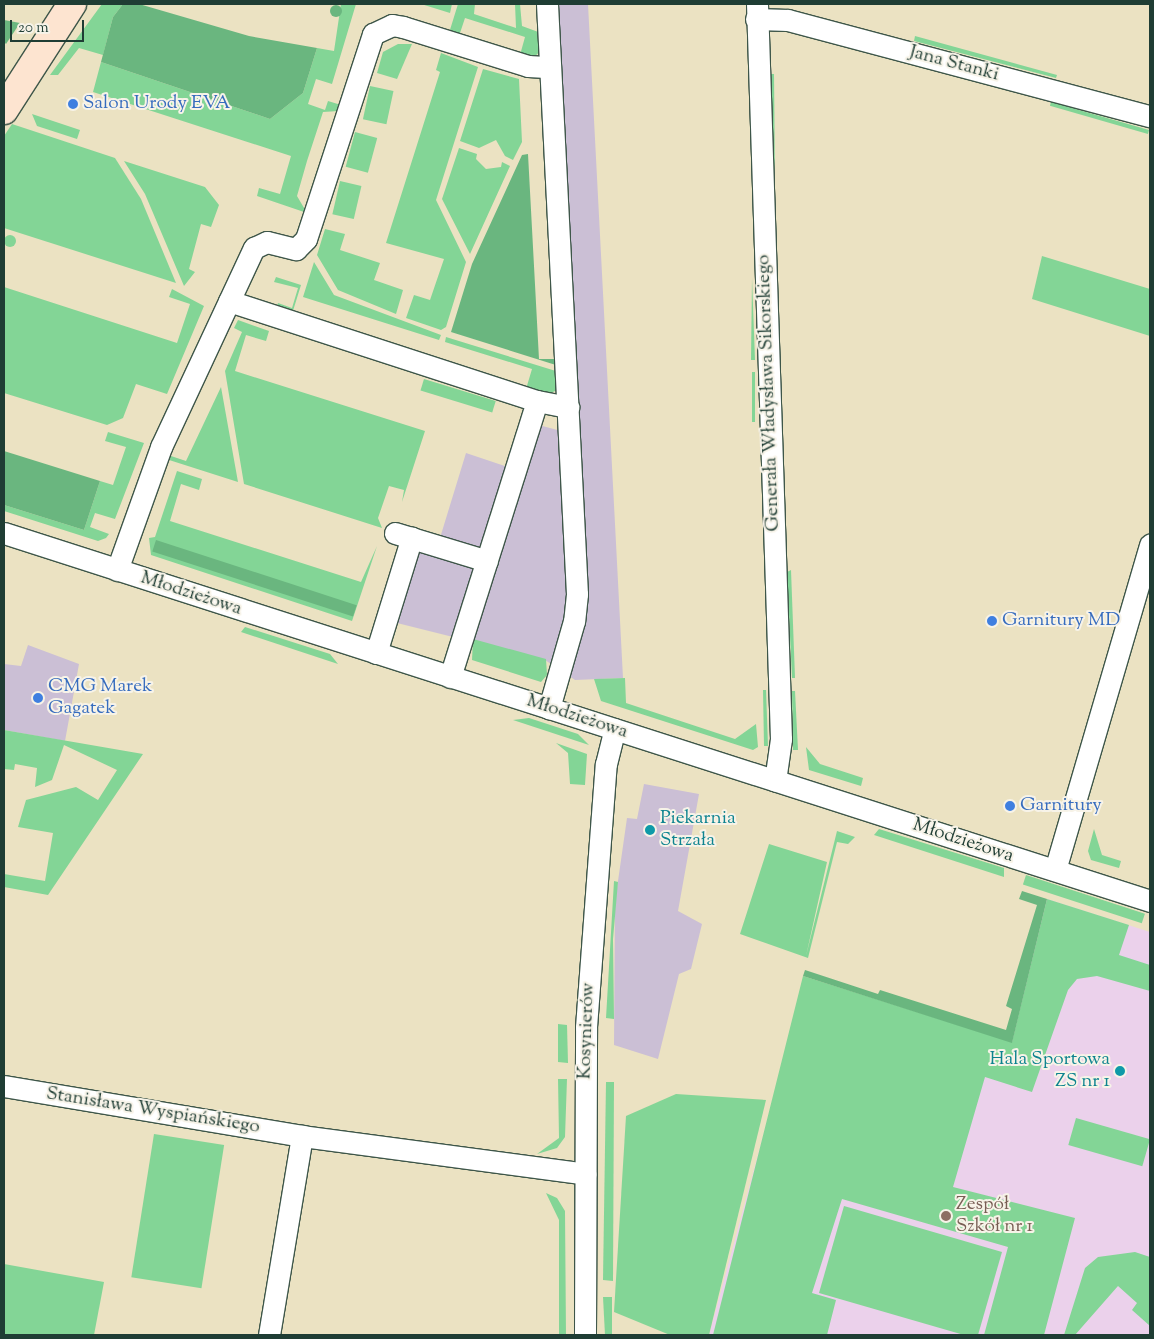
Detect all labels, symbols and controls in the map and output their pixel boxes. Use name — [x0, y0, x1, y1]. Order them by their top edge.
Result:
scale bar — [12, 10, 86, 42]
text: 20 m — [18, 18, 49, 39]
street label: Jana Stanki — [907, 41, 1001, 87]
place label: Salon Urody EVA — [83, 93, 230, 115]
marker: Salon Urody EVA — [67, 98, 79, 110]
street label: Generała Władysława Sikorskiego — [753, 254, 785, 532]
street label: Młodzieżowa — [138, 567, 244, 621]
place label: Garnitury MD — [1002, 610, 1120, 632]
marker: Garnitury MD — [986, 615, 998, 627]
place label: CMG Marek Gagatek — [48, 676, 152, 720]
street label: Młodzieżowa — [524, 690, 630, 744]
marker: CMG Marek Gagatek — [32, 692, 44, 704]
place label: Garnitury — [1020, 795, 1102, 817]
marker: Garnitury — [1004, 800, 1016, 812]
place label: Piekarnia Strzała — [660, 808, 736, 852]
street label: Młodzieżowa — [910, 814, 1016, 868]
marker: Piekarnia Strzała — [644, 824, 656, 836]
street label: Kosynierów — [574, 982, 600, 1080]
place label: Hala Sportowa ZS nr 1 — [989, 1049, 1110, 1093]
marker: Hala Sportowa ZS nr 1 — [1114, 1065, 1126, 1077]
street label: Stanisława Wyspiańskiego — [45, 1083, 261, 1139]
place label: Zespół Szkół nr 1 — [956, 1194, 1033, 1238]
marker: Zespół Szkół nr 1 — [940, 1210, 952, 1222]

